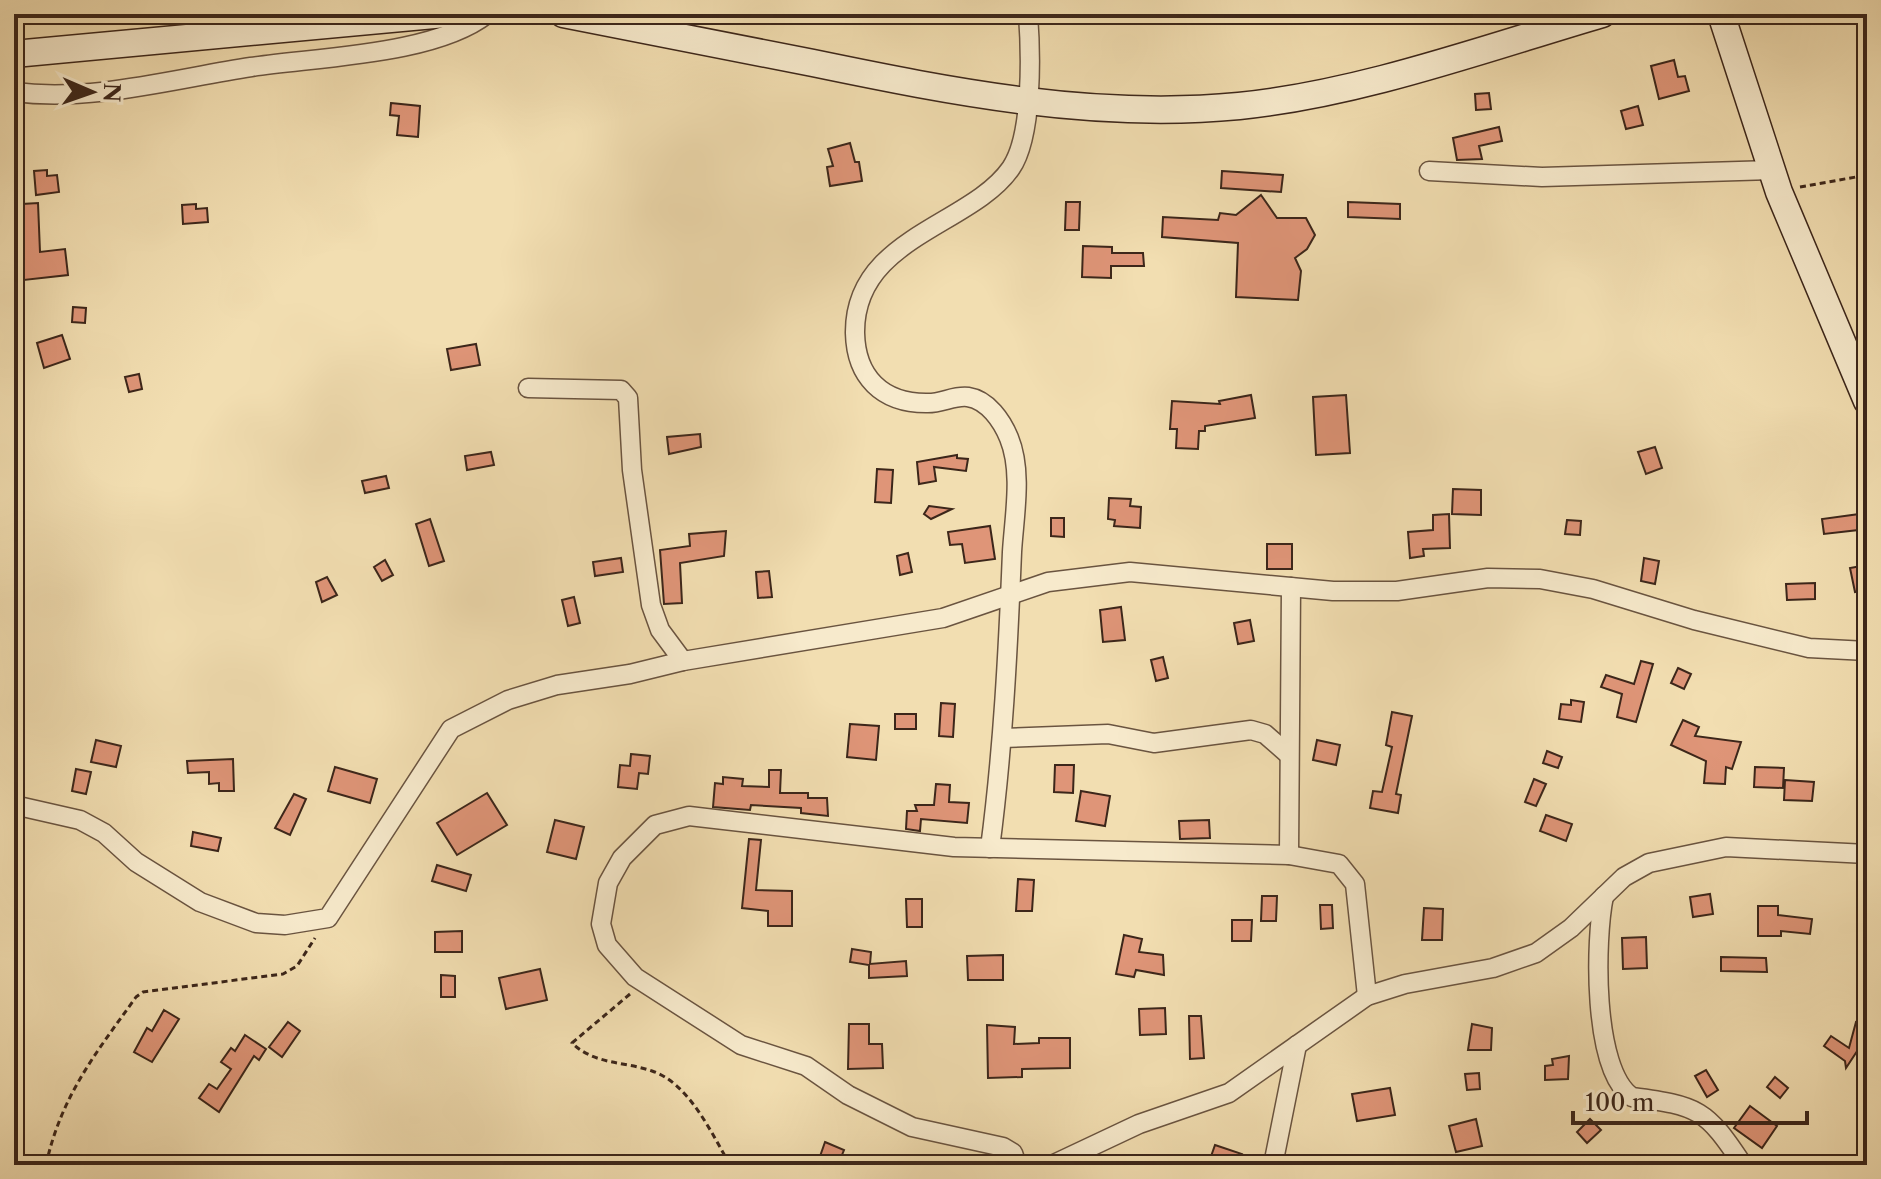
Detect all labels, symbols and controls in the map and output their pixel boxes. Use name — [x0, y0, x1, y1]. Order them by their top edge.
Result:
north arrow — [52, 52, 132, 132]
text: N — [98, 83, 125, 103]
scale bar — [1573, 1075, 1807, 1125]
text: 100 m — [1585, 1088, 1654, 1117]

